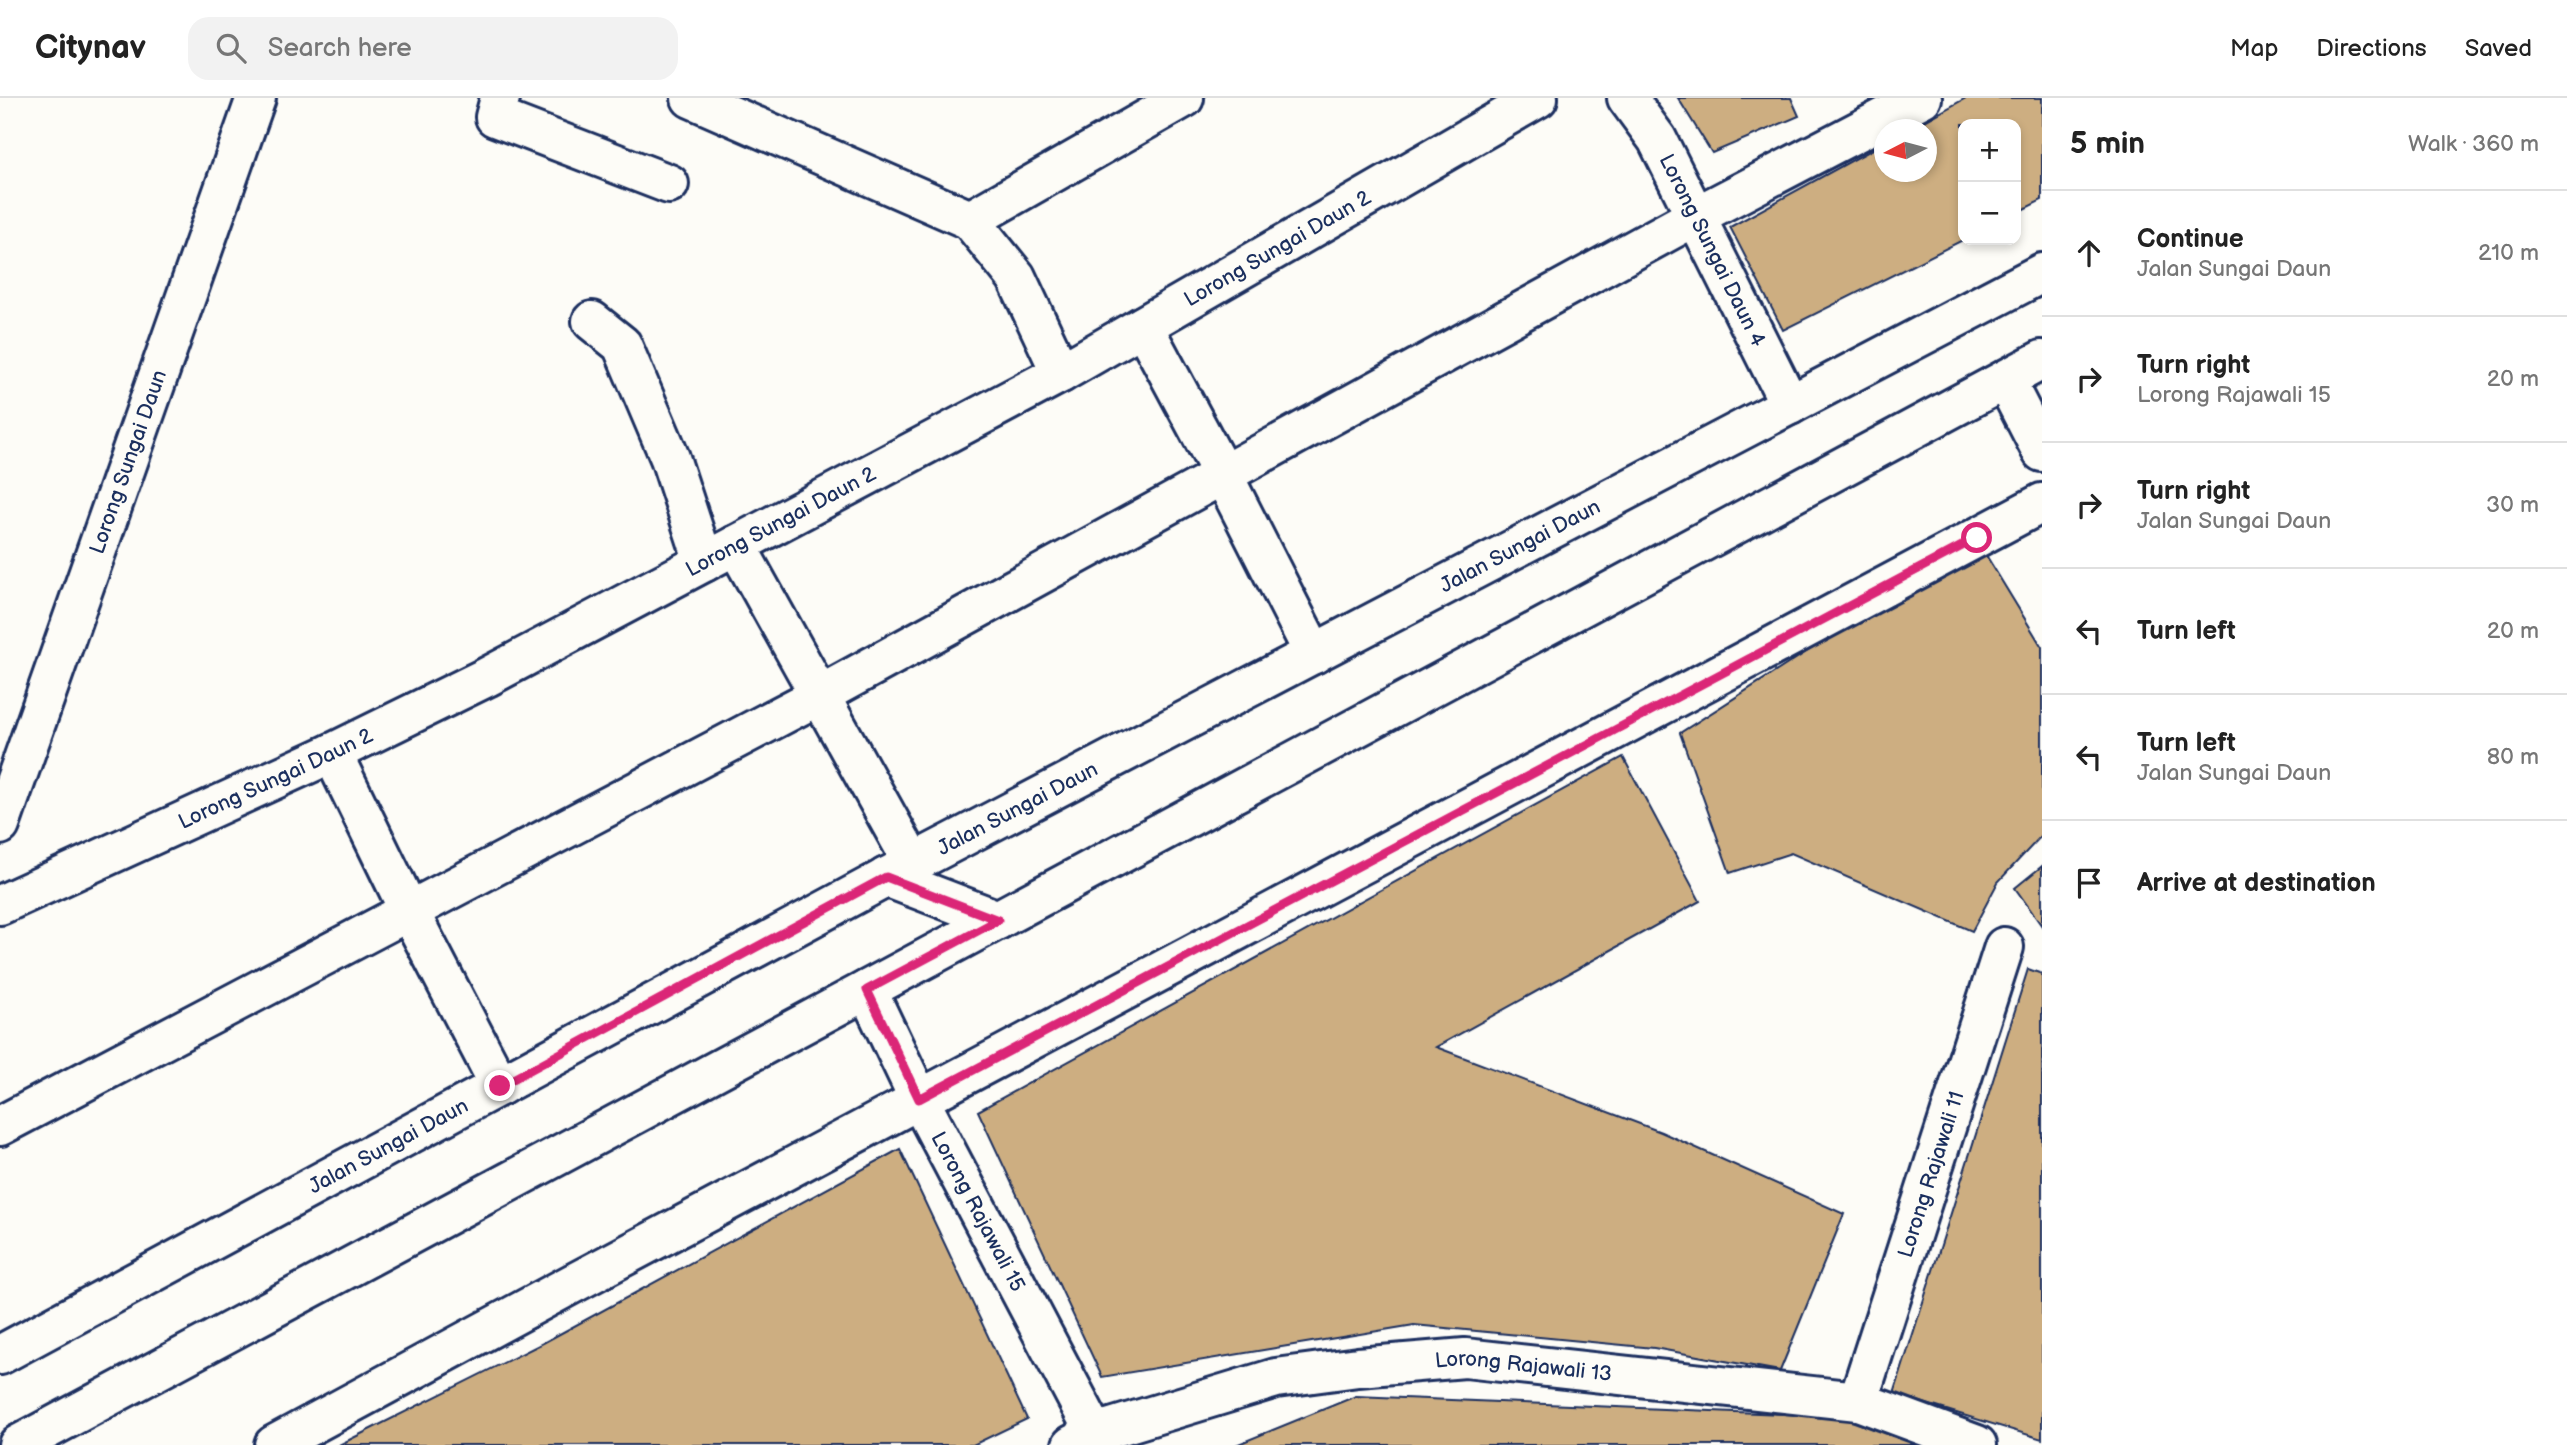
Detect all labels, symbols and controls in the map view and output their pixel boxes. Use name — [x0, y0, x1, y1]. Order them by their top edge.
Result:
search box — [188, 17, 678, 80]
text: Citynav — [35, 28, 146, 68]
icon: search — [212, 29, 250, 67]
text: Search here — [268, 33, 412, 64]
text: Map — [2230, 34, 2278, 63]
text: Directions — [2316, 34, 2427, 63]
text: Saved — [2465, 34, 2532, 63]
north arrow — [1874, 119, 1937, 182]
map controls — [1958, 119, 2021, 245]
button: + — [1958, 119, 2021, 182]
text: 5 min — [2070, 126, 2145, 162]
text: Walk · 360 m — [2408, 130, 2539, 158]
street label: Lorong Sungai Daun 4 — [1654, 150, 1771, 350]
button: − — [1958, 182, 2021, 245]
street label: Lorong Sungai Daun 2 — [1180, 184, 1376, 312]
text: Continue — [2137, 224, 2244, 255]
icon: ahead — [2070, 234, 2108, 272]
text: 210 m — [2478, 239, 2539, 267]
text: Jalan Sungai Daun — [2137, 255, 2331, 283]
text: Turn right — [2137, 350, 2250, 381]
icon: right — [2070, 360, 2108, 398]
text: 20 m — [2487, 365, 2539, 393]
street label: Lorong Sungai Daun — [84, 367, 172, 557]
text: Lorong Rajawali 15 — [2137, 381, 2331, 409]
street label: Lorong Sungai Daun 2 — [681, 461, 880, 582]
text: Turn right — [2137, 476, 2250, 507]
icon: right — [2070, 486, 2108, 524]
text: 30 m — [2486, 491, 2539, 519]
street label: Jalan Sungai Daun — [1436, 494, 1604, 598]
text: Jalan Sungai Daun — [2137, 507, 2331, 535]
route start — [1961, 522, 1992, 553]
icon: left — [2070, 612, 2108, 650]
text: Turn left — [2137, 616, 2236, 647]
text: 20 m — [2487, 617, 2539, 645]
street label: Lorong Sungai Daun 2 — [174, 722, 377, 834]
text: Turn left — [2137, 728, 2236, 759]
icon: left — [2070, 738, 2108, 776]
text: 80 m — [2487, 743, 2539, 771]
street label: Jalan Sungai Daun — [933, 756, 1102, 861]
text: Jalan Sungai Daun — [2137, 759, 2331, 787]
icon: arrive — [2070, 864, 2108, 902]
text: Arrive at destination — [2137, 868, 2376, 899]
route end — [484, 1070, 515, 1101]
street label: Lorong Rajawali 11 — [1892, 1088, 1969, 1261]
street label: Jalan Sungai Daun — [304, 1093, 472, 1199]
street label: Lorong Rajawali 15 — [926, 1127, 1031, 1296]
street label: Lorong Rajawali 13 — [1434, 1345, 1613, 1387]

